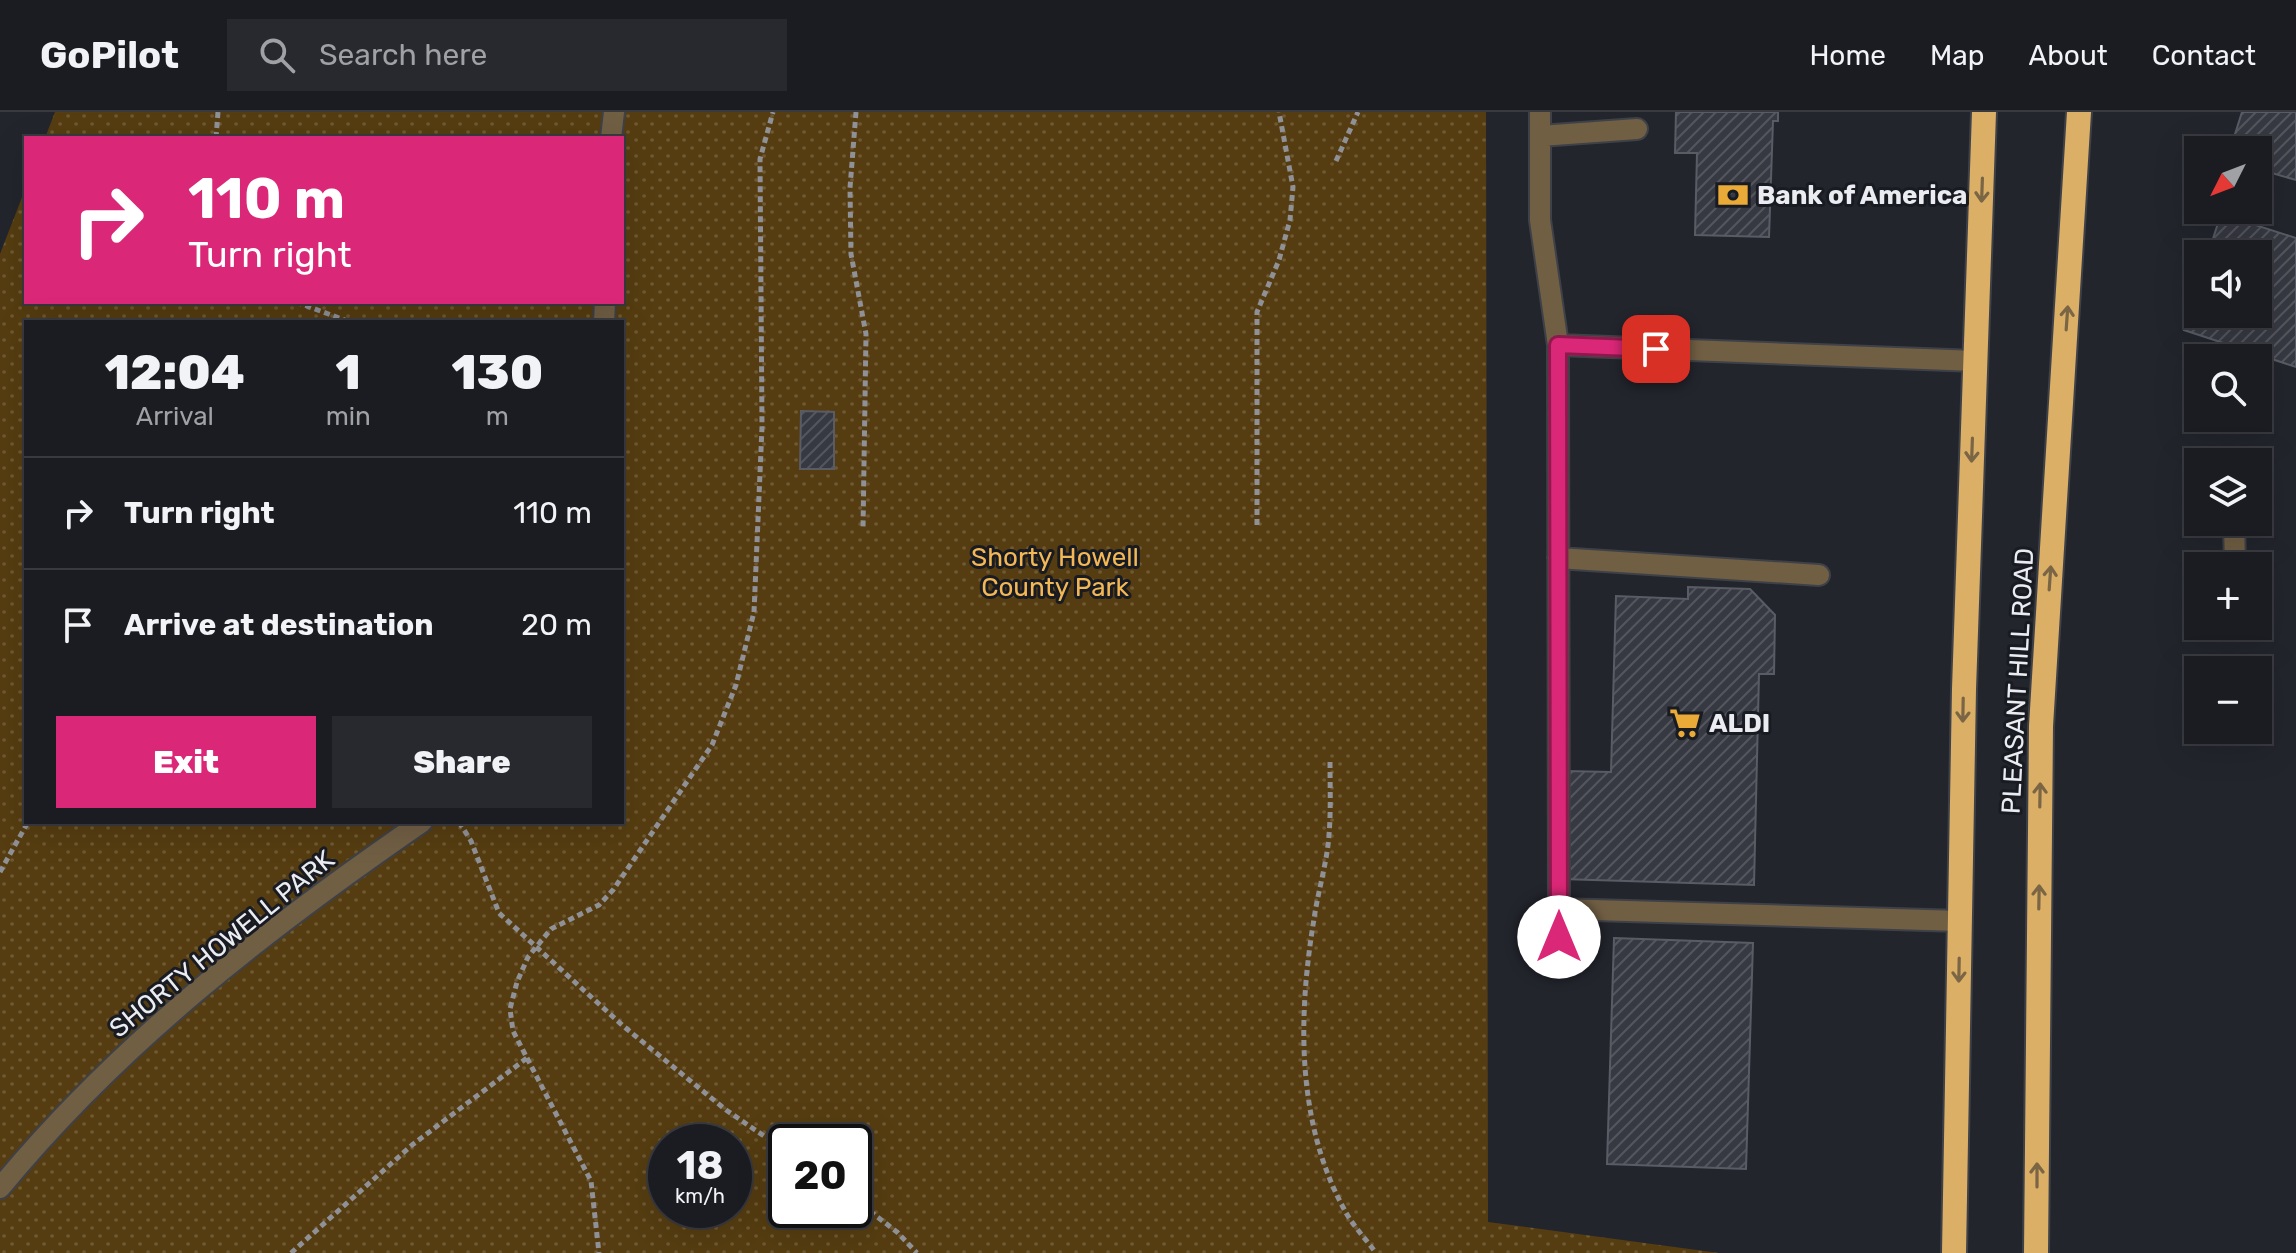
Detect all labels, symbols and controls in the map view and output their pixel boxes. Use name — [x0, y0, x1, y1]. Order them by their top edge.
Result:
search box — [227, 19, 787, 91]
text: GoPilot — [40, 32, 179, 78]
icon: search — [255, 33, 299, 77]
text: Search here — [319, 37, 487, 73]
text: Home — [1809, 39, 1886, 72]
text: Map — [1930, 39, 1984, 72]
text: About — [2028, 39, 2108, 72]
text: Contact — [2152, 39, 2256, 72]
north arrow — [2184, 136, 2272, 224]
map controls — [2184, 136, 2272, 744]
text: 110 m — [188, 166, 345, 232]
icon: right — [56, 168, 160, 272]
one-way arrow — [1974, 176, 1989, 203]
bank icon: Bank of America — [1716, 178, 1750, 212]
place label: Bank of America — [1757, 180, 1967, 211]
text: Turn right — [188, 233, 352, 276]
button: sound — [2184, 240, 2272, 328]
one-way arrow — [2060, 305, 2075, 332]
pin — [1622, 315, 1690, 383]
icon: arrive — [1634, 327, 1678, 371]
text: 12:04 — [105, 344, 245, 401]
text: 1 — [336, 344, 361, 401]
text: 130 — [452, 344, 543, 401]
button: search — [2184, 344, 2272, 432]
text: Arrival — [136, 401, 214, 432]
text: min — [326, 401, 371, 432]
text: m — [486, 401, 509, 432]
one-way arrow — [1965, 436, 1980, 463]
button: layers — [2184, 448, 2272, 536]
icon: right — [56, 491, 100, 535]
text: Turn right — [124, 495, 275, 531]
text: 110 m — [513, 495, 592, 531]
park label: Shorty Howell County Park — [971, 542, 1139, 603]
street label: PLEASANT HILL ROAD — [1996, 547, 2040, 815]
button: + — [2184, 552, 2272, 640]
one-way arrow — [2043, 565, 2058, 592]
icon: arrive — [56, 603, 100, 647]
text: Arrive at destination — [124, 607, 434, 643]
text: 20 m — [521, 607, 592, 643]
button: − — [2184, 656, 2272, 744]
one-way arrow — [1956, 696, 1971, 723]
supermarket icon: ALDI — [1668, 706, 1702, 740]
place label: ALDI — [1709, 708, 1770, 739]
button: Exit — [56, 716, 316, 808]
button: Share — [332, 716, 592, 808]
one-way arrow — [2032, 782, 2048, 809]
street label: SHORTY HOWELL PARK — [103, 844, 341, 1044]
one-way arrow — [2031, 884, 2047, 911]
position arrow — [1517, 895, 1601, 979]
one-way arrow — [1951, 956, 1967, 983]
speed limit sign: 20 — [768, 1124, 872, 1228]
text: 18 — [677, 1142, 723, 1189]
one-way arrow — [2029, 1162, 2045, 1189]
text: km/h — [675, 1184, 725, 1208]

